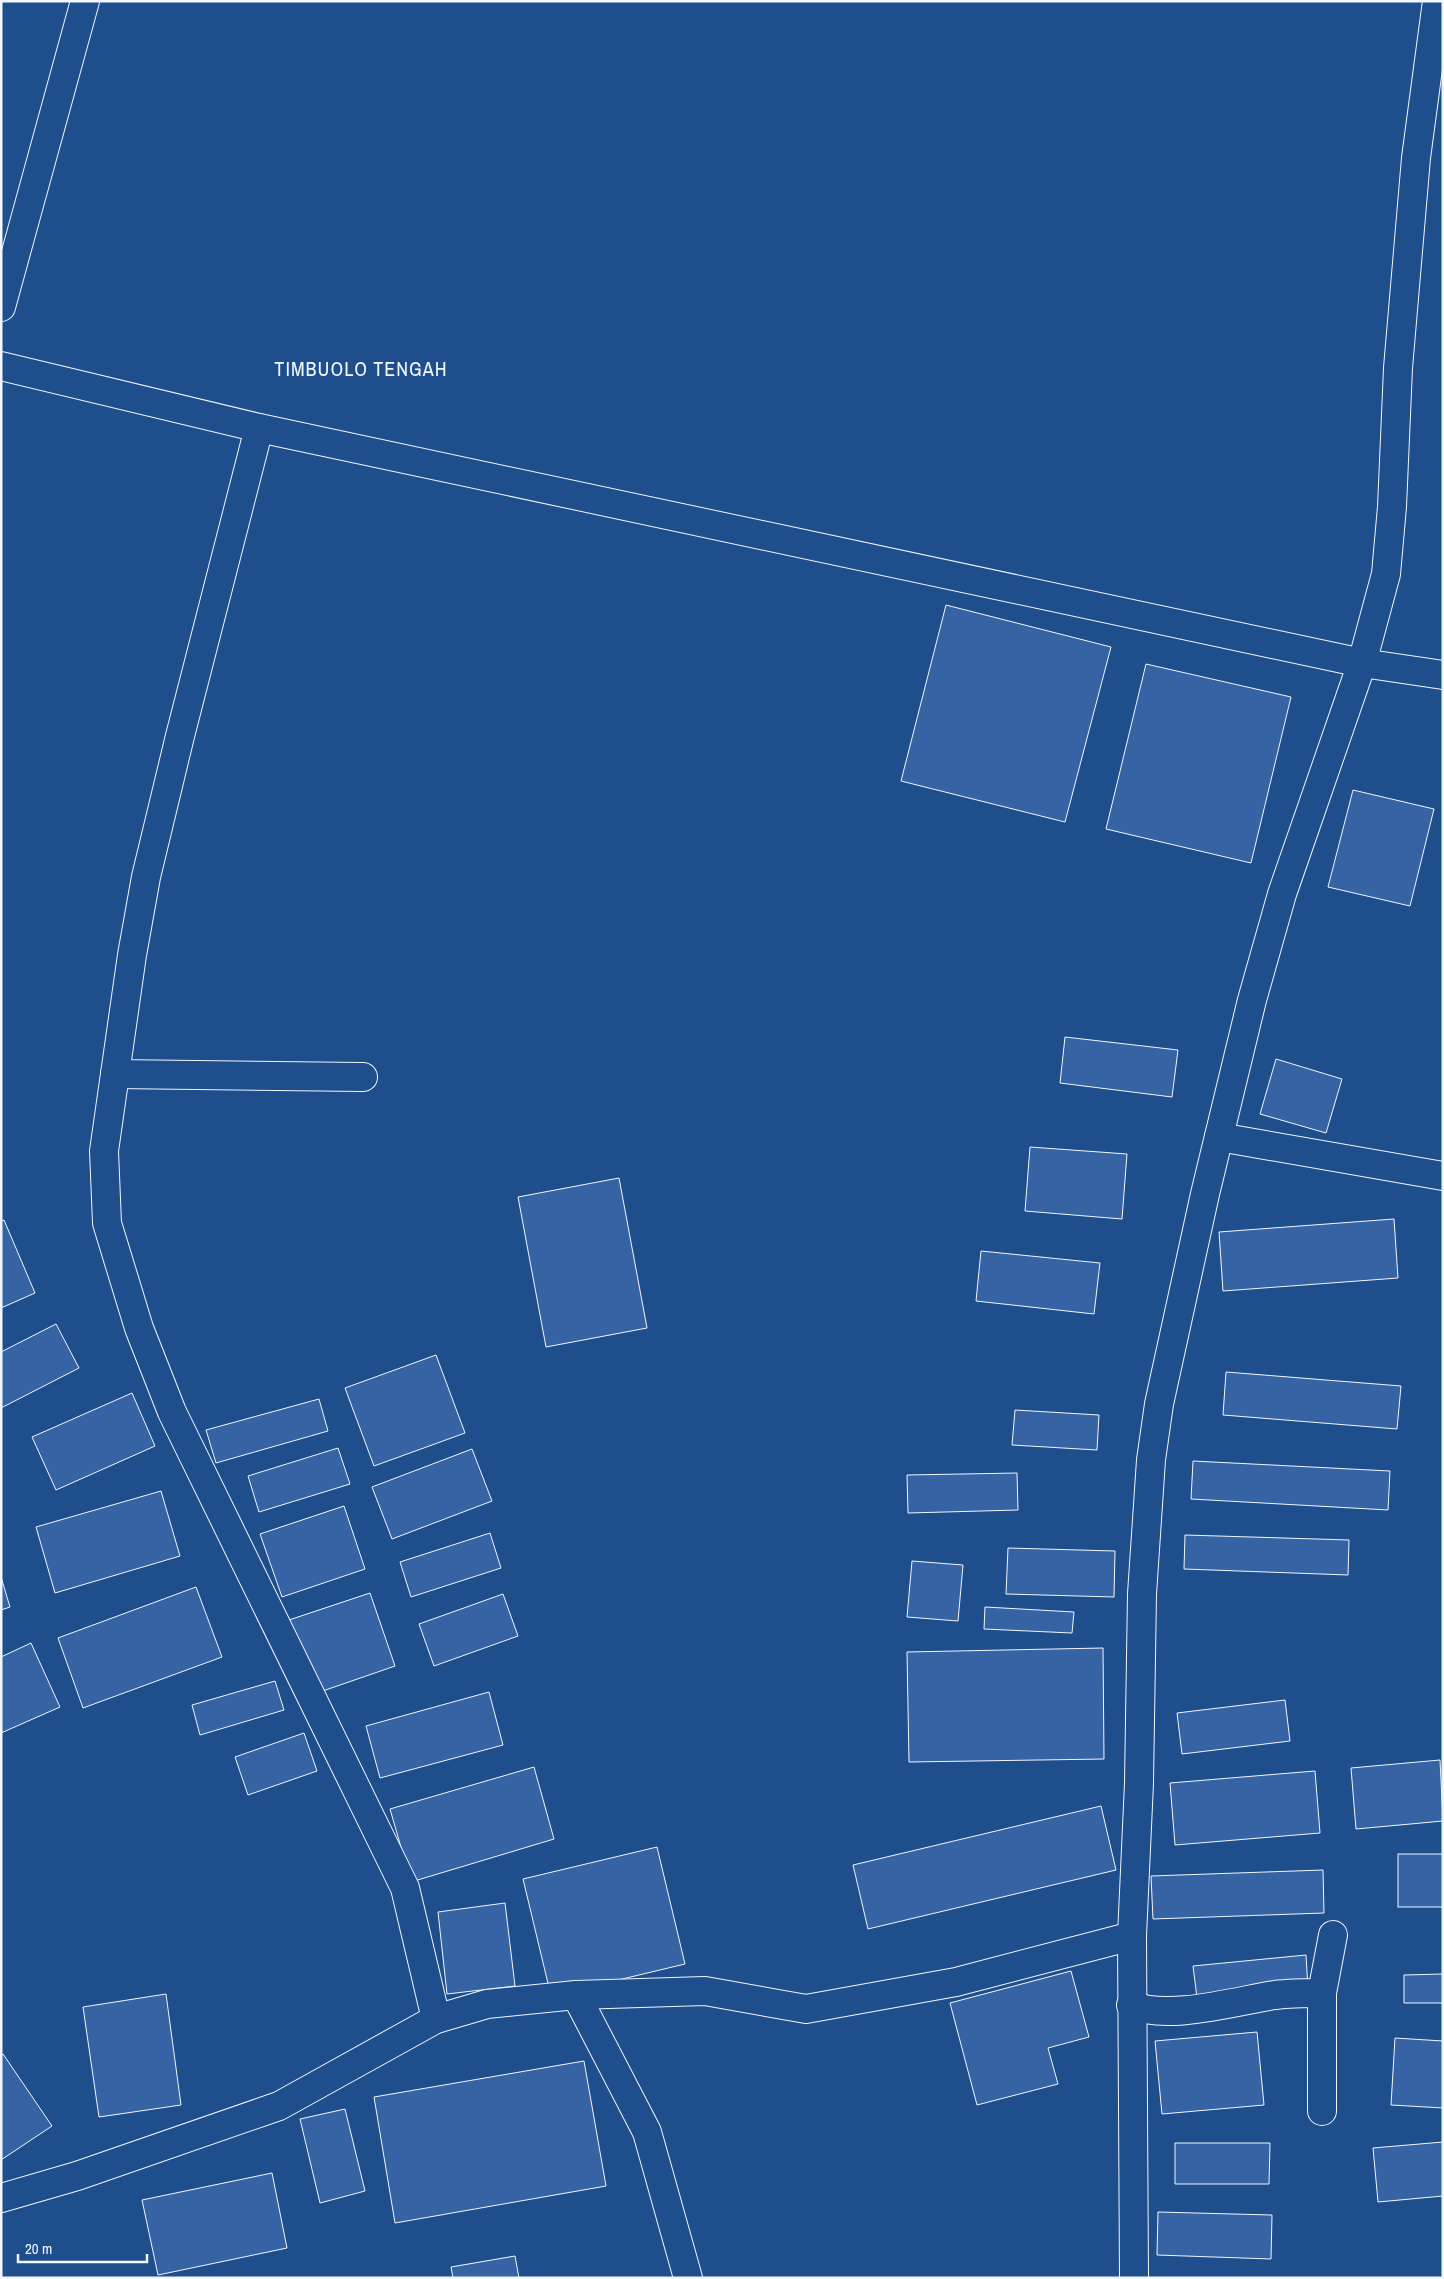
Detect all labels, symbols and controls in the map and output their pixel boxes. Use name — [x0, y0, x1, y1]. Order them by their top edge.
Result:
district label: TIMBUOLO TENGAH — [274, 355, 448, 382]
scale bar — [18, 2232, 146, 2264]
text: 20 m — [25, 2238, 52, 2259]

